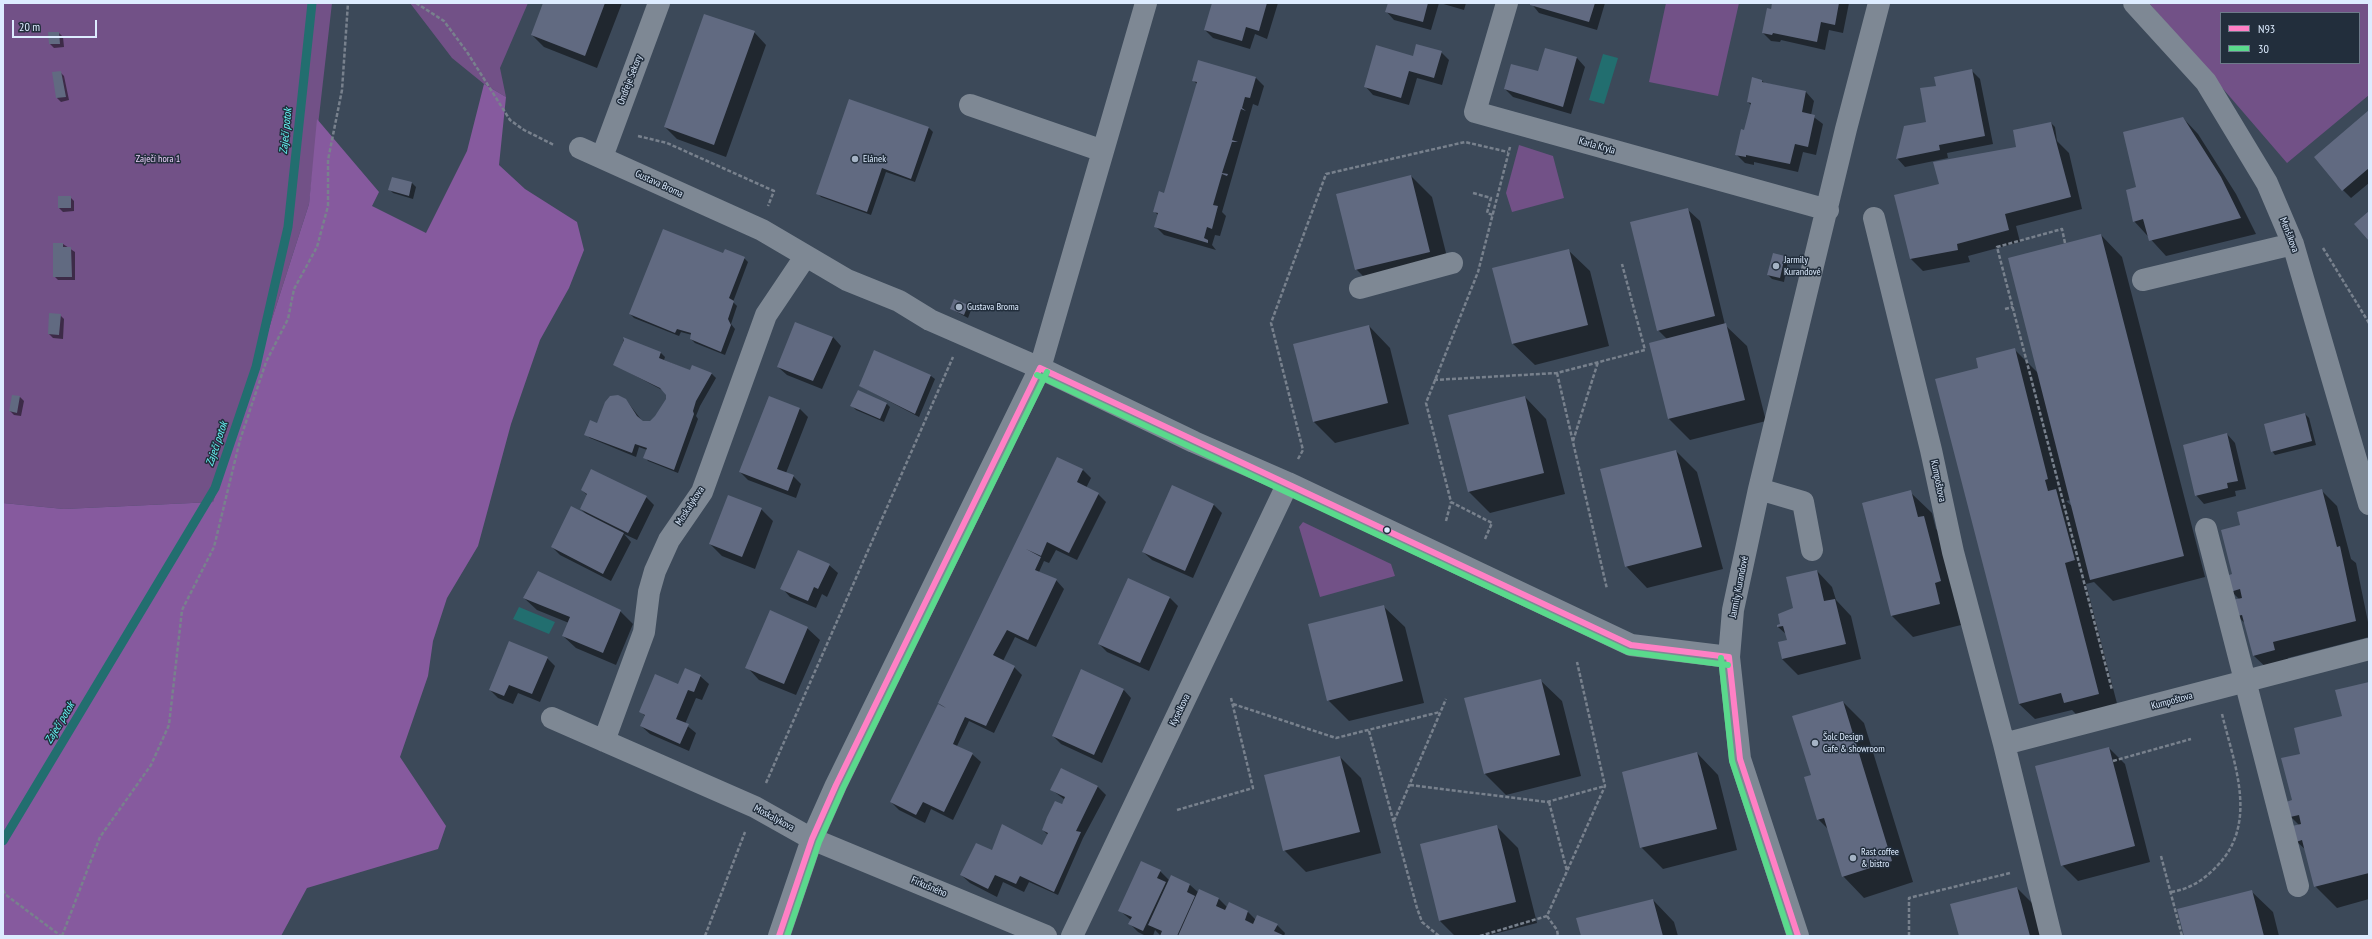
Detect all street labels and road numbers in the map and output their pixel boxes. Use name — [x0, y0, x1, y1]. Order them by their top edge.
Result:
street label: Ondřeje Sekory — [615, 53, 645, 107]
street label: Karla Kryla — [1577, 135, 1617, 157]
street label: Gustava Broma — [633, 168, 685, 200]
street label: Menšíkova — [2277, 216, 2301, 254]
street label: Kumpoštova — [1928, 459, 1948, 503]
street label: Moskalykova — [673, 484, 707, 528]
street label: Jarmily Kurandové — [1727, 555, 1751, 619]
street label: Kumpoštova — [2150, 690, 2194, 712]
street label: Kyselkova — [1167, 692, 1193, 728]
street label: Moskalykova — [752, 802, 796, 834]
street label: Firkušného — [909, 874, 949, 900]

